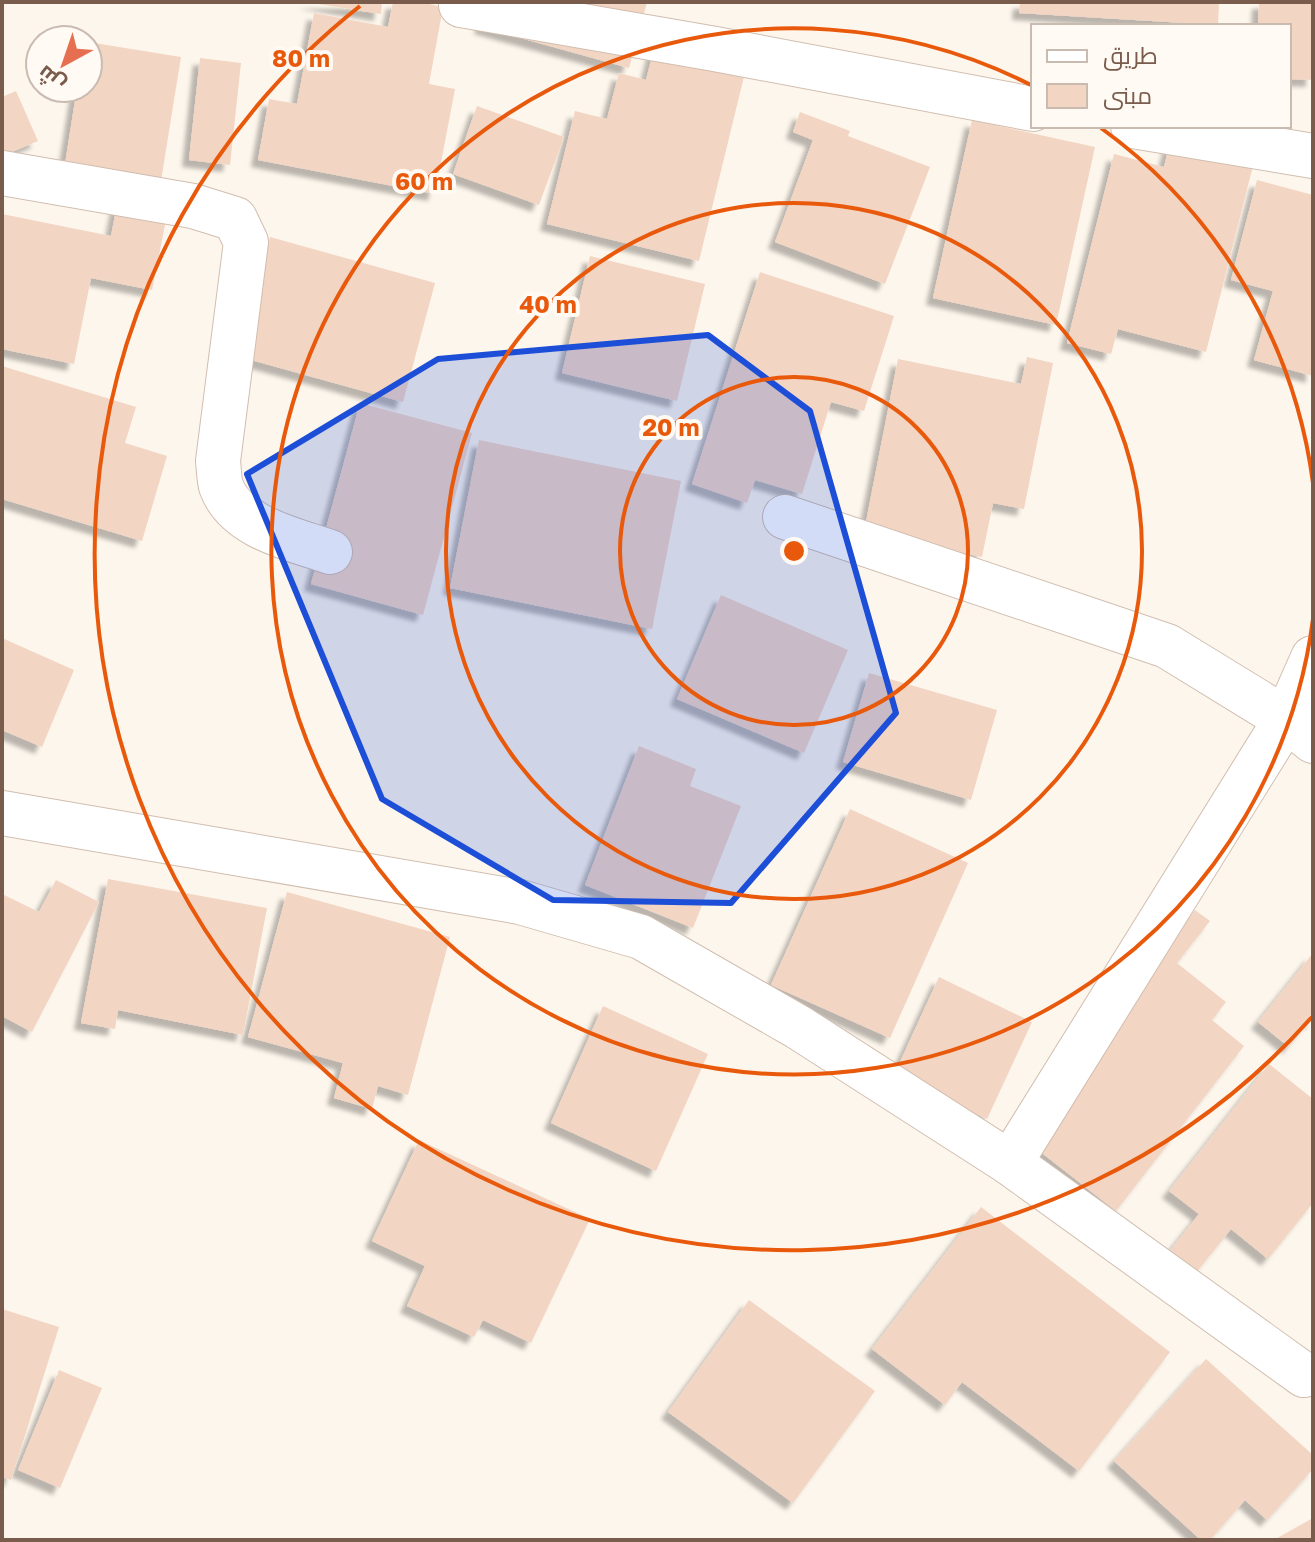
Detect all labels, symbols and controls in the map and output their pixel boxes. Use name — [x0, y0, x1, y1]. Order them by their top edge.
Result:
north arrow — [24, 24, 104, 104]
legend — [1031, 24, 1291, 128]
text: طريق — [1103, 40, 1158, 71]
text: 80 m — [272, 43, 330, 72]
text: ش — [31, 60, 71, 99]
text: مبنى — [1103, 80, 1152, 110]
text: 60 m — [395, 166, 453, 195]
text: 40 m — [519, 289, 577, 318]
text: 20 m — [642, 412, 700, 441]
centre of rings — [780, 537, 808, 565]

